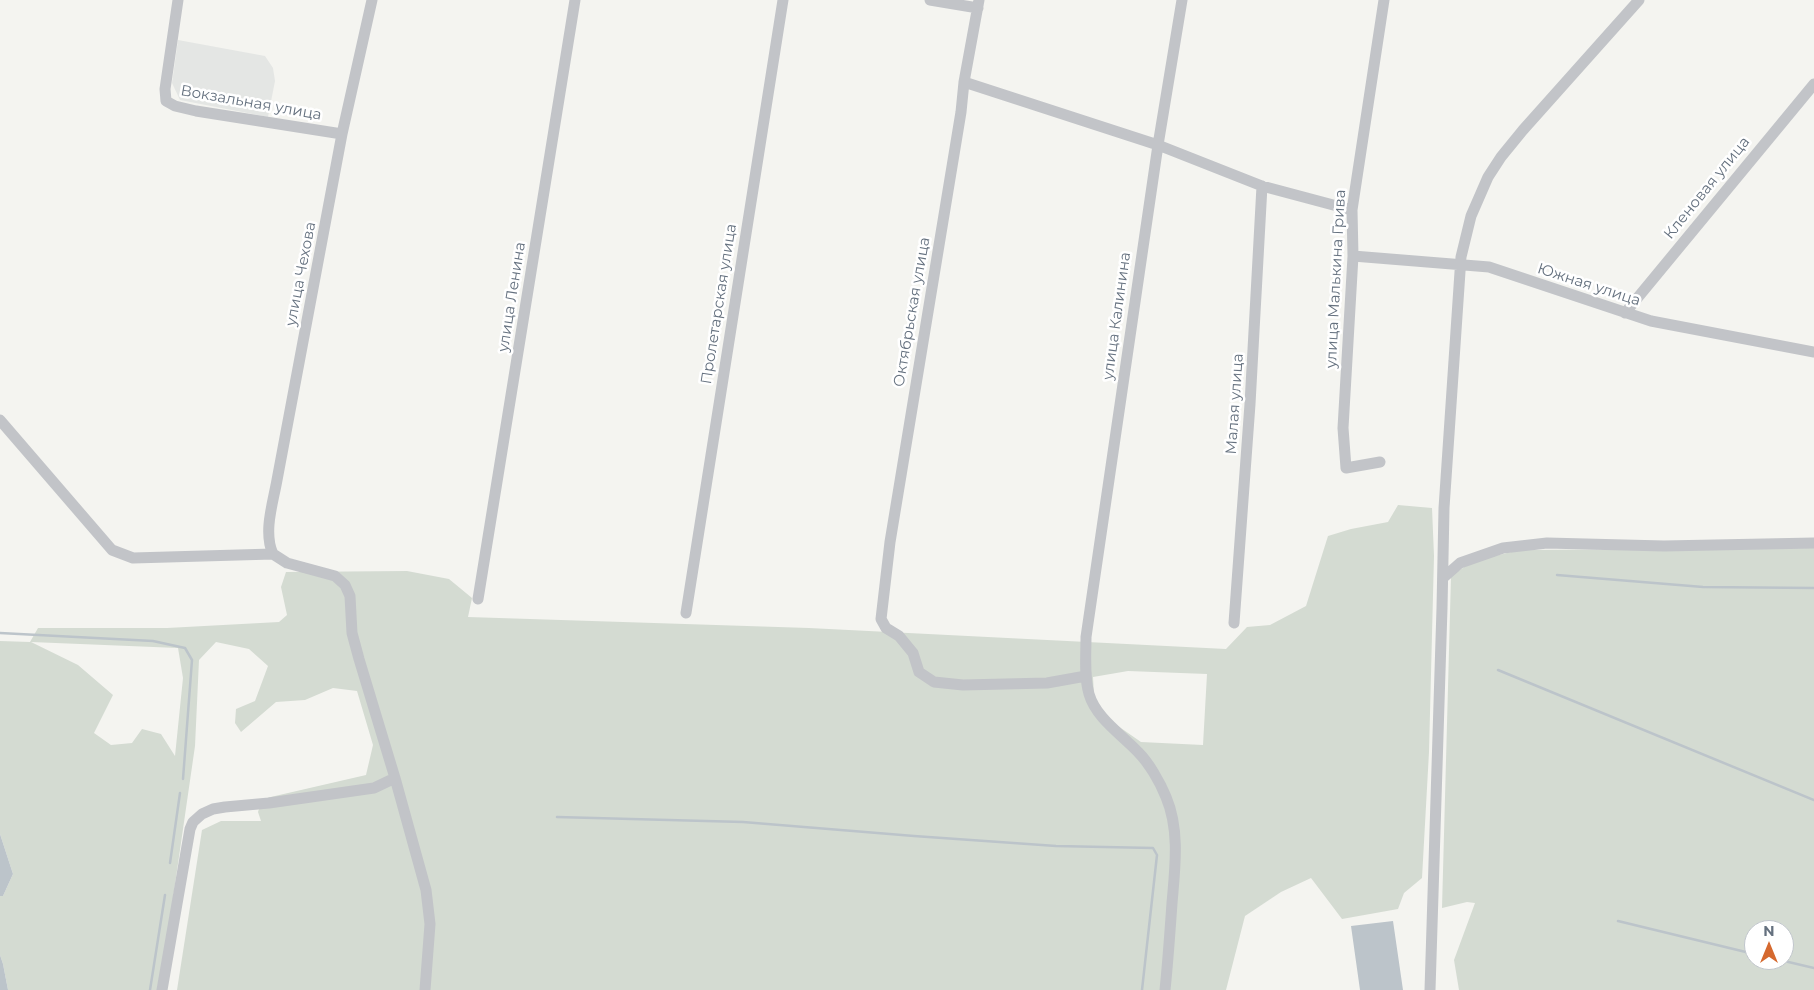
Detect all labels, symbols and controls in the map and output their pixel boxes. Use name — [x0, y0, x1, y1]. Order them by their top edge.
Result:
street label: Вокзальная улица — [179, 82, 323, 124]
street label: Кленовая улица — [1660, 133, 1754, 243]
street label: улица Малькина Грива — [1322, 189, 1350, 369]
street label: улица Чехова — [282, 220, 320, 328]
street label: Пролетарская улица — [697, 222, 741, 386]
street label: Октябрьская улица — [890, 236, 934, 388]
street label: улица Ленина — [494, 241, 530, 353]
street label: улица Калинина — [1099, 251, 1135, 381]
street label: Южная улица — [1535, 260, 1643, 310]
street label: Малая улица — [1222, 353, 1248, 455]
north arrow — [1744, 920, 1794, 970]
text: N — [1763, 922, 1775, 940]

